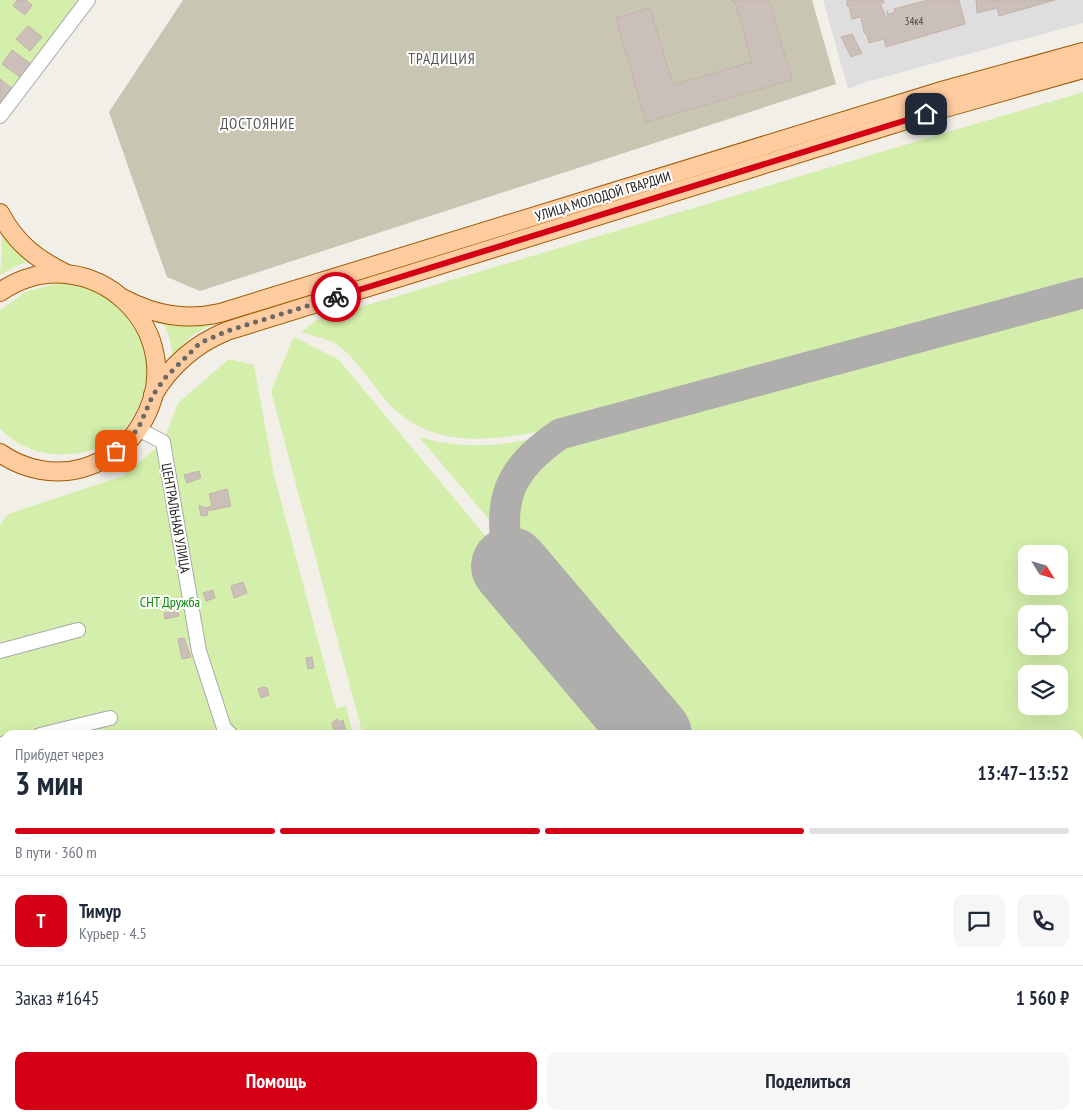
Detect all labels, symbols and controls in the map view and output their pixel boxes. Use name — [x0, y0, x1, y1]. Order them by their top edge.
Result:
house number: 34к4 — [904, 14, 924, 28]
district label: ТРАДИЦИЯ — [408, 49, 476, 68]
pin — [905, 93, 947, 135]
icon: home — [912, 100, 940, 128]
district label: ДОСТОЯНИЕ — [220, 114, 296, 133]
street label: УЛИЦА МОЛОДОЙ ГВАРДИИ — [533, 167, 673, 225]
courier — [311, 272, 361, 322]
icon: bike — [322, 283, 350, 311]
pin — [95, 430, 137, 472]
icon: bag — [102, 437, 130, 465]
street label: ЦЕНТРАЛЬНАЯ УЛИЦА — [157, 462, 195, 575]
north arrow — [1018, 545, 1068, 595]
map controls — [1018, 545, 1068, 715]
park label: СНТ Дружба — [140, 593, 200, 611]
button: locate — [1018, 605, 1068, 655]
button: layers — [1018, 665, 1068, 715]
text: Прибудет через — [15, 744, 104, 764]
text: 13:47–13:52 — [977, 761, 1069, 785]
text: 3 мин — [15, 762, 83, 804]
text: В пути · 360 m — [15, 842, 97, 862]
button: chat — [953, 895, 1005, 947]
button: phone — [1017, 895, 1069, 947]
text: Тимур — [79, 899, 121, 923]
text: Т — [36, 909, 46, 933]
text: Курьер · 4.5 — [79, 923, 147, 943]
text: Заказ #1645 — [15, 986, 99, 1010]
text: 1 560 ₽ — [1016, 986, 1069, 1010]
button: Помощь — [15, 1052, 537, 1110]
button: Поделиться — [547, 1052, 1069, 1110]

